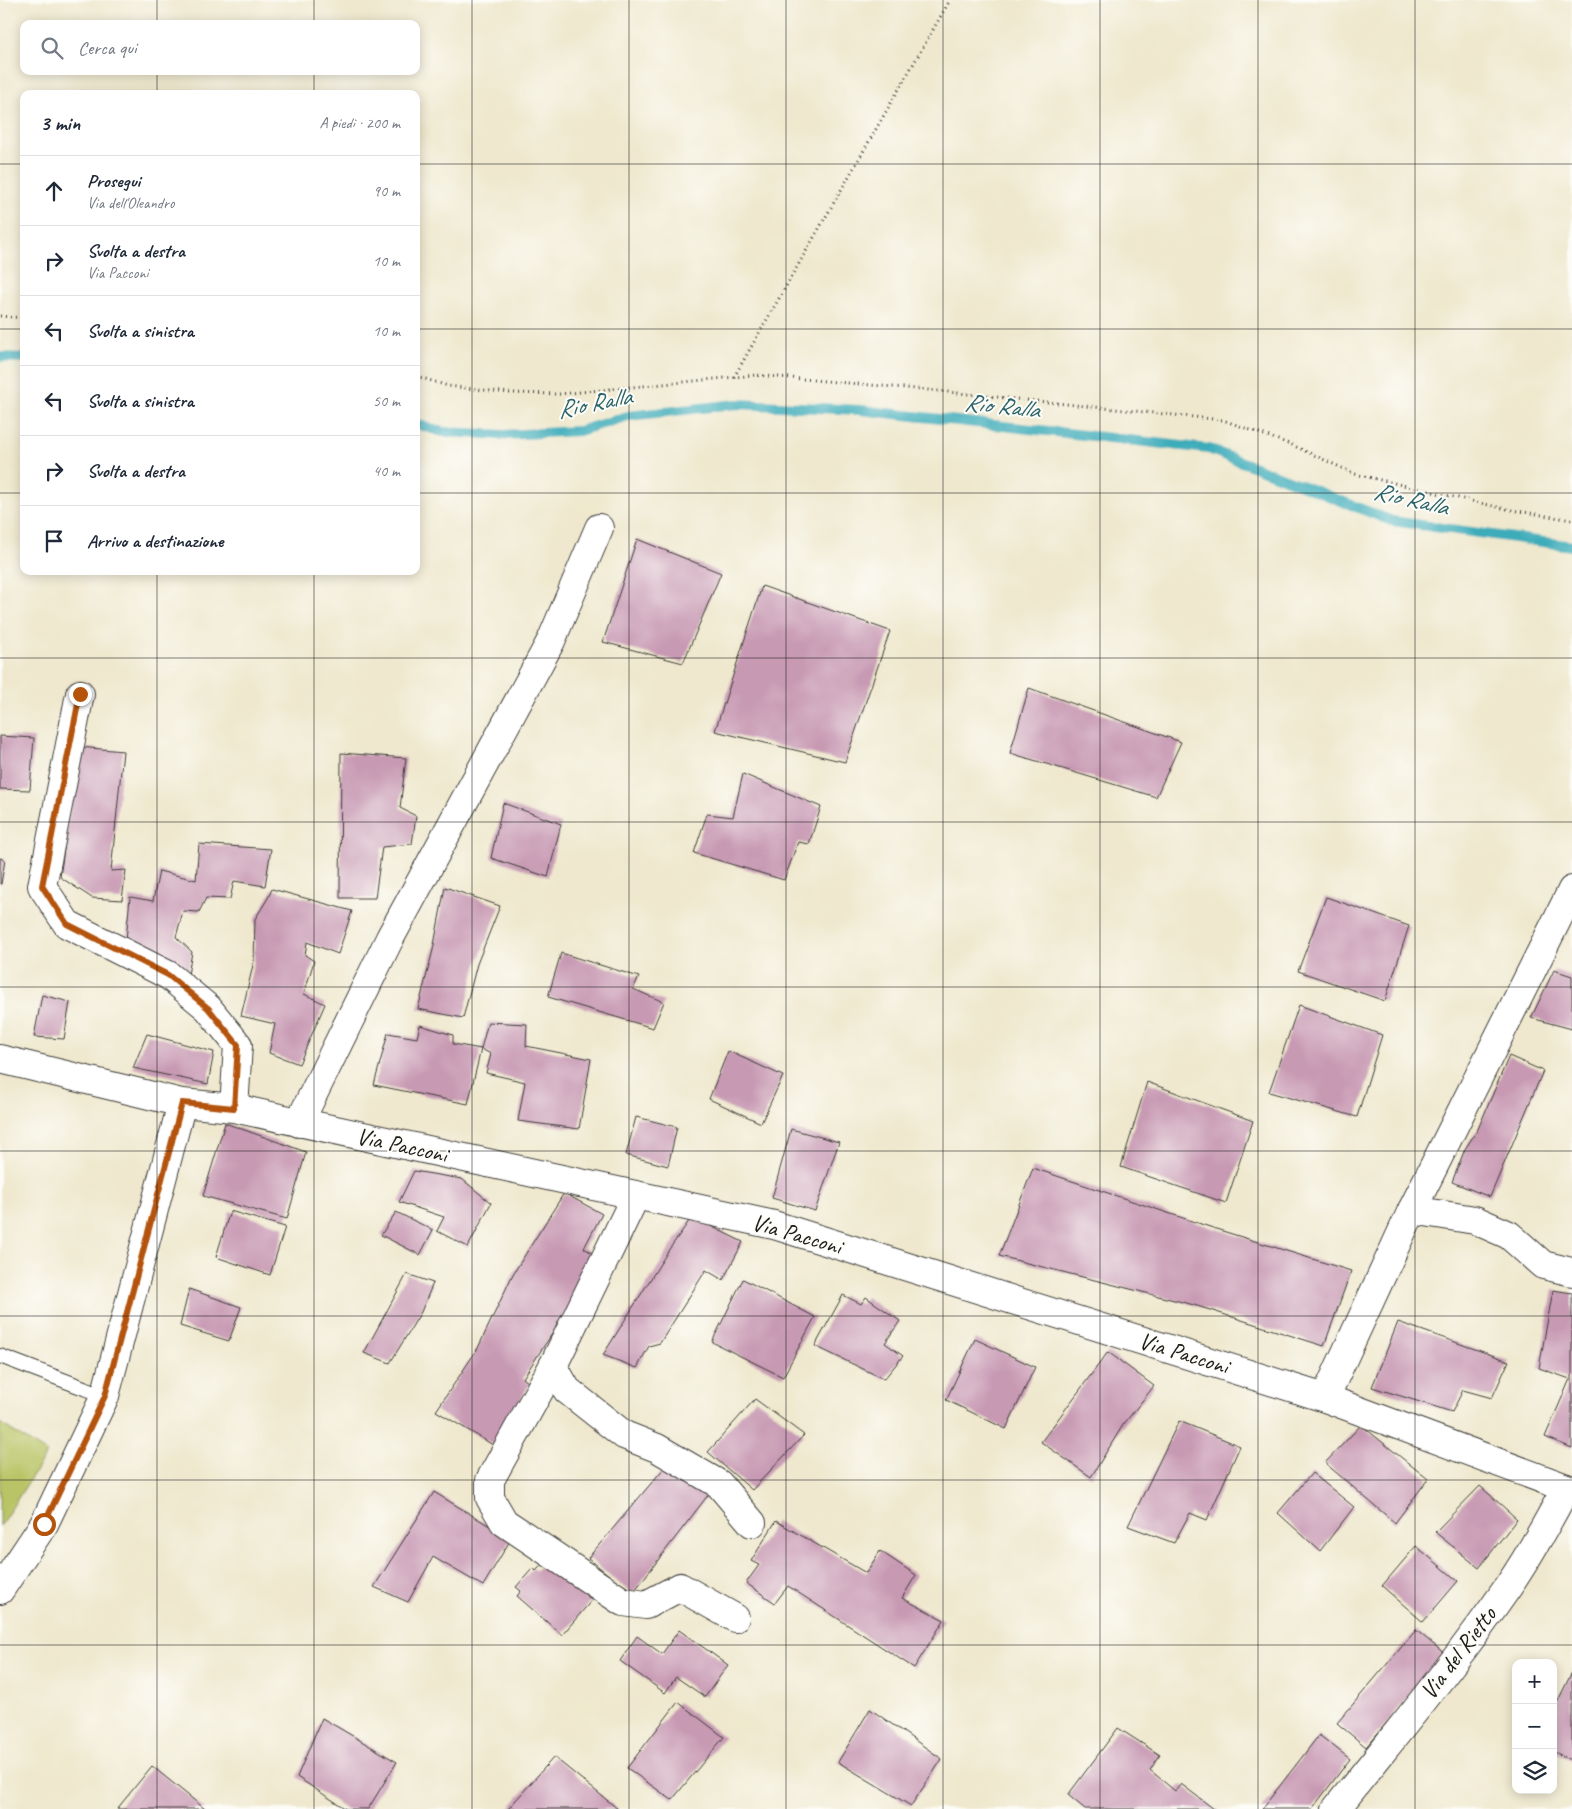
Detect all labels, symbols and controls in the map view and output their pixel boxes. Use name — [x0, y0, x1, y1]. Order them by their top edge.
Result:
search box — [20, 20, 420, 75]
icon: search — [38, 34, 66, 62]
text: Cerca qui — [78, 36, 137, 60]
text: 3 min — [40, 110, 80, 136]
text: A piedi · 200 m — [319, 113, 400, 133]
text: Prosegui — [87, 169, 140, 193]
icon: ahead — [40, 177, 68, 205]
text: 90 m — [373, 181, 400, 201]
text: Via dell'Oleandro — [87, 193, 174, 213]
text: Svolta a destra — [87, 239, 185, 263]
icon: right — [40, 247, 68, 275]
text: 10 m — [373, 251, 400, 271]
text: Via Pacconi — [87, 263, 149, 283]
icon: left — [40, 317, 68, 345]
text: Svolta a sinistra — [87, 319, 194, 343]
text: 10 m — [373, 321, 400, 341]
water label: Rio Ralla — [554, 380, 636, 426]
water label: Rio Ralla — [963, 386, 1043, 426]
icon: left — [40, 387, 68, 415]
text: Svolta a sinistra — [87, 389, 194, 413]
text: 50 m — [373, 391, 400, 411]
icon: right — [40, 457, 68, 485]
text: Svolta a destra — [87, 459, 185, 483]
text: 40 m — [373, 461, 400, 481]
water label: Rio Ralla — [1371, 475, 1453, 523]
icon: arrive — [40, 527, 68, 555]
text: Arrivo a destinazione — [87, 529, 223, 553]
route end — [69, 683, 92, 706]
street label: Via Pacconi — [354, 1121, 453, 1170]
street label: Via Pacconi — [748, 1207, 848, 1262]
street label: Via Pacconi — [1135, 1325, 1235, 1382]
route start — [33, 1513, 56, 1536]
street label: Via del Rietto — [1413, 1600, 1503, 1705]
map controls — [1512, 1659, 1557, 1794]
button: + — [1512, 1659, 1557, 1704]
button: − — [1512, 1704, 1557, 1749]
button: layers — [1512, 1749, 1557, 1794]

